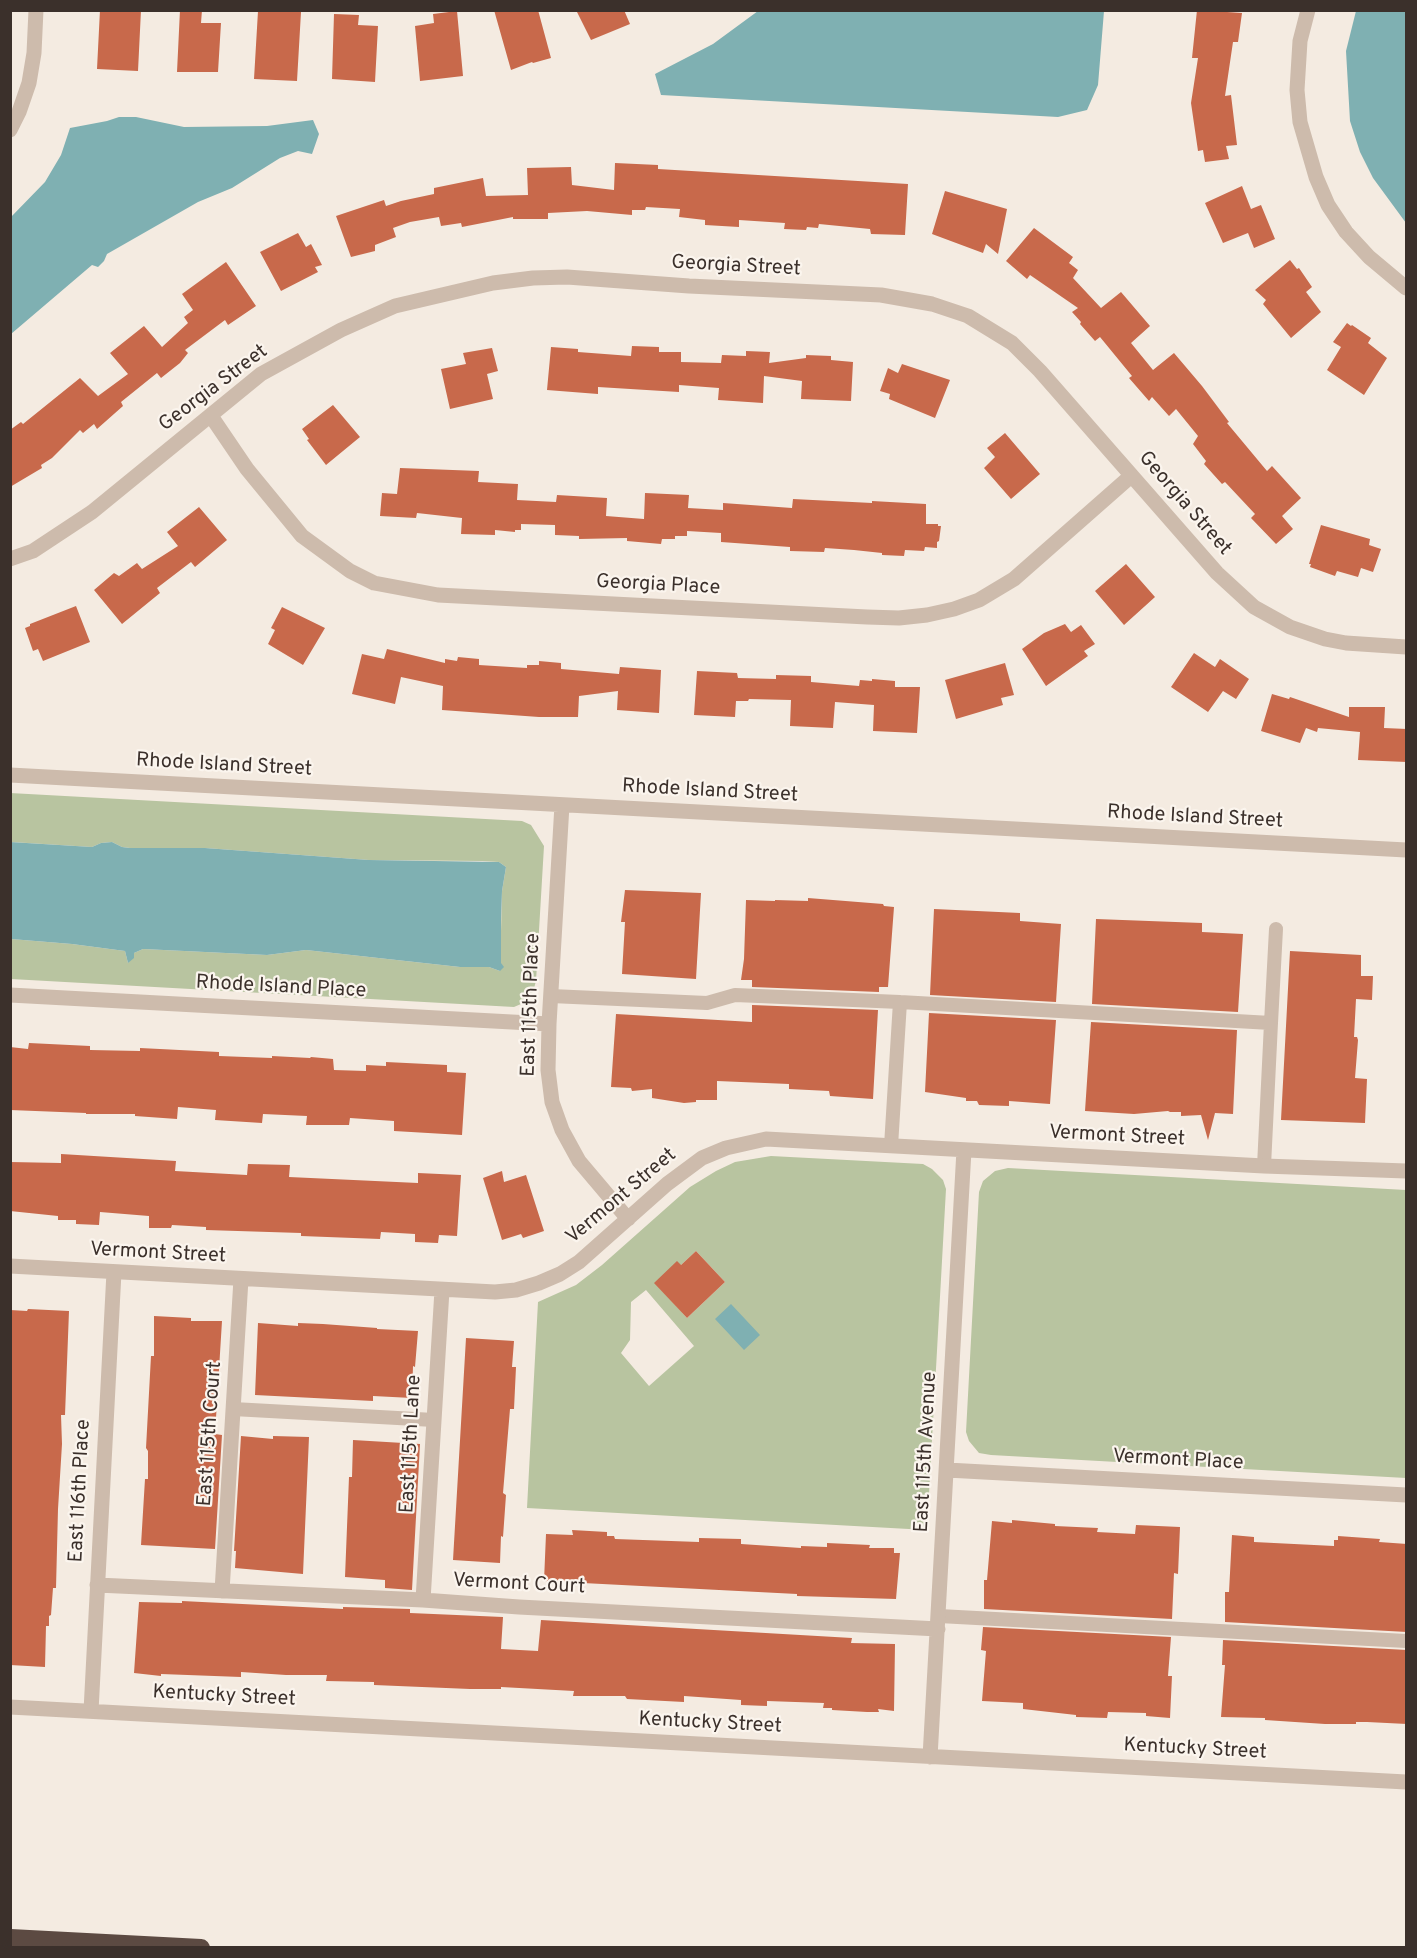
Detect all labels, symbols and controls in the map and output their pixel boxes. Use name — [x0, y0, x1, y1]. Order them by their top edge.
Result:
street label: Georgia Street — [671, 252, 801, 282]
street label: Georgia Street — [155, 340, 273, 438]
street label: Georgia Street — [1132, 447, 1236, 561]
street label: Georgia Place — [595, 571, 721, 601]
street label: Rhode Island Street — [135, 749, 313, 783]
street label: Rhode Island Street — [621, 775, 799, 809]
street label: Rhode Island Street — [1106, 801, 1284, 835]
street label: East 115th Place — [517, 933, 547, 1077]
street label: Rhode Island Place — [195, 972, 367, 1004]
street label: Vermont Street — [1048, 1121, 1186, 1153]
street label: Vermont Street — [562, 1144, 682, 1250]
street label: Vermont Street — [89, 1238, 227, 1270]
street label: East 115th Court — [194, 1361, 228, 1507]
street label: East 115th Avenue — [911, 1371, 943, 1533]
street label: East 115th Lane — [396, 1374, 428, 1514]
street label: East 116th Place — [65, 1419, 97, 1563]
street label: Vermont Place — [1112, 1446, 1244, 1476]
street label: Vermont Court — [452, 1570, 586, 1600]
street label: Kentucky Street — [152, 1681, 296, 1713]
street label: Kentucky Street — [638, 1708, 782, 1740]
street label: Kentucky Street — [1123, 1734, 1267, 1766]

